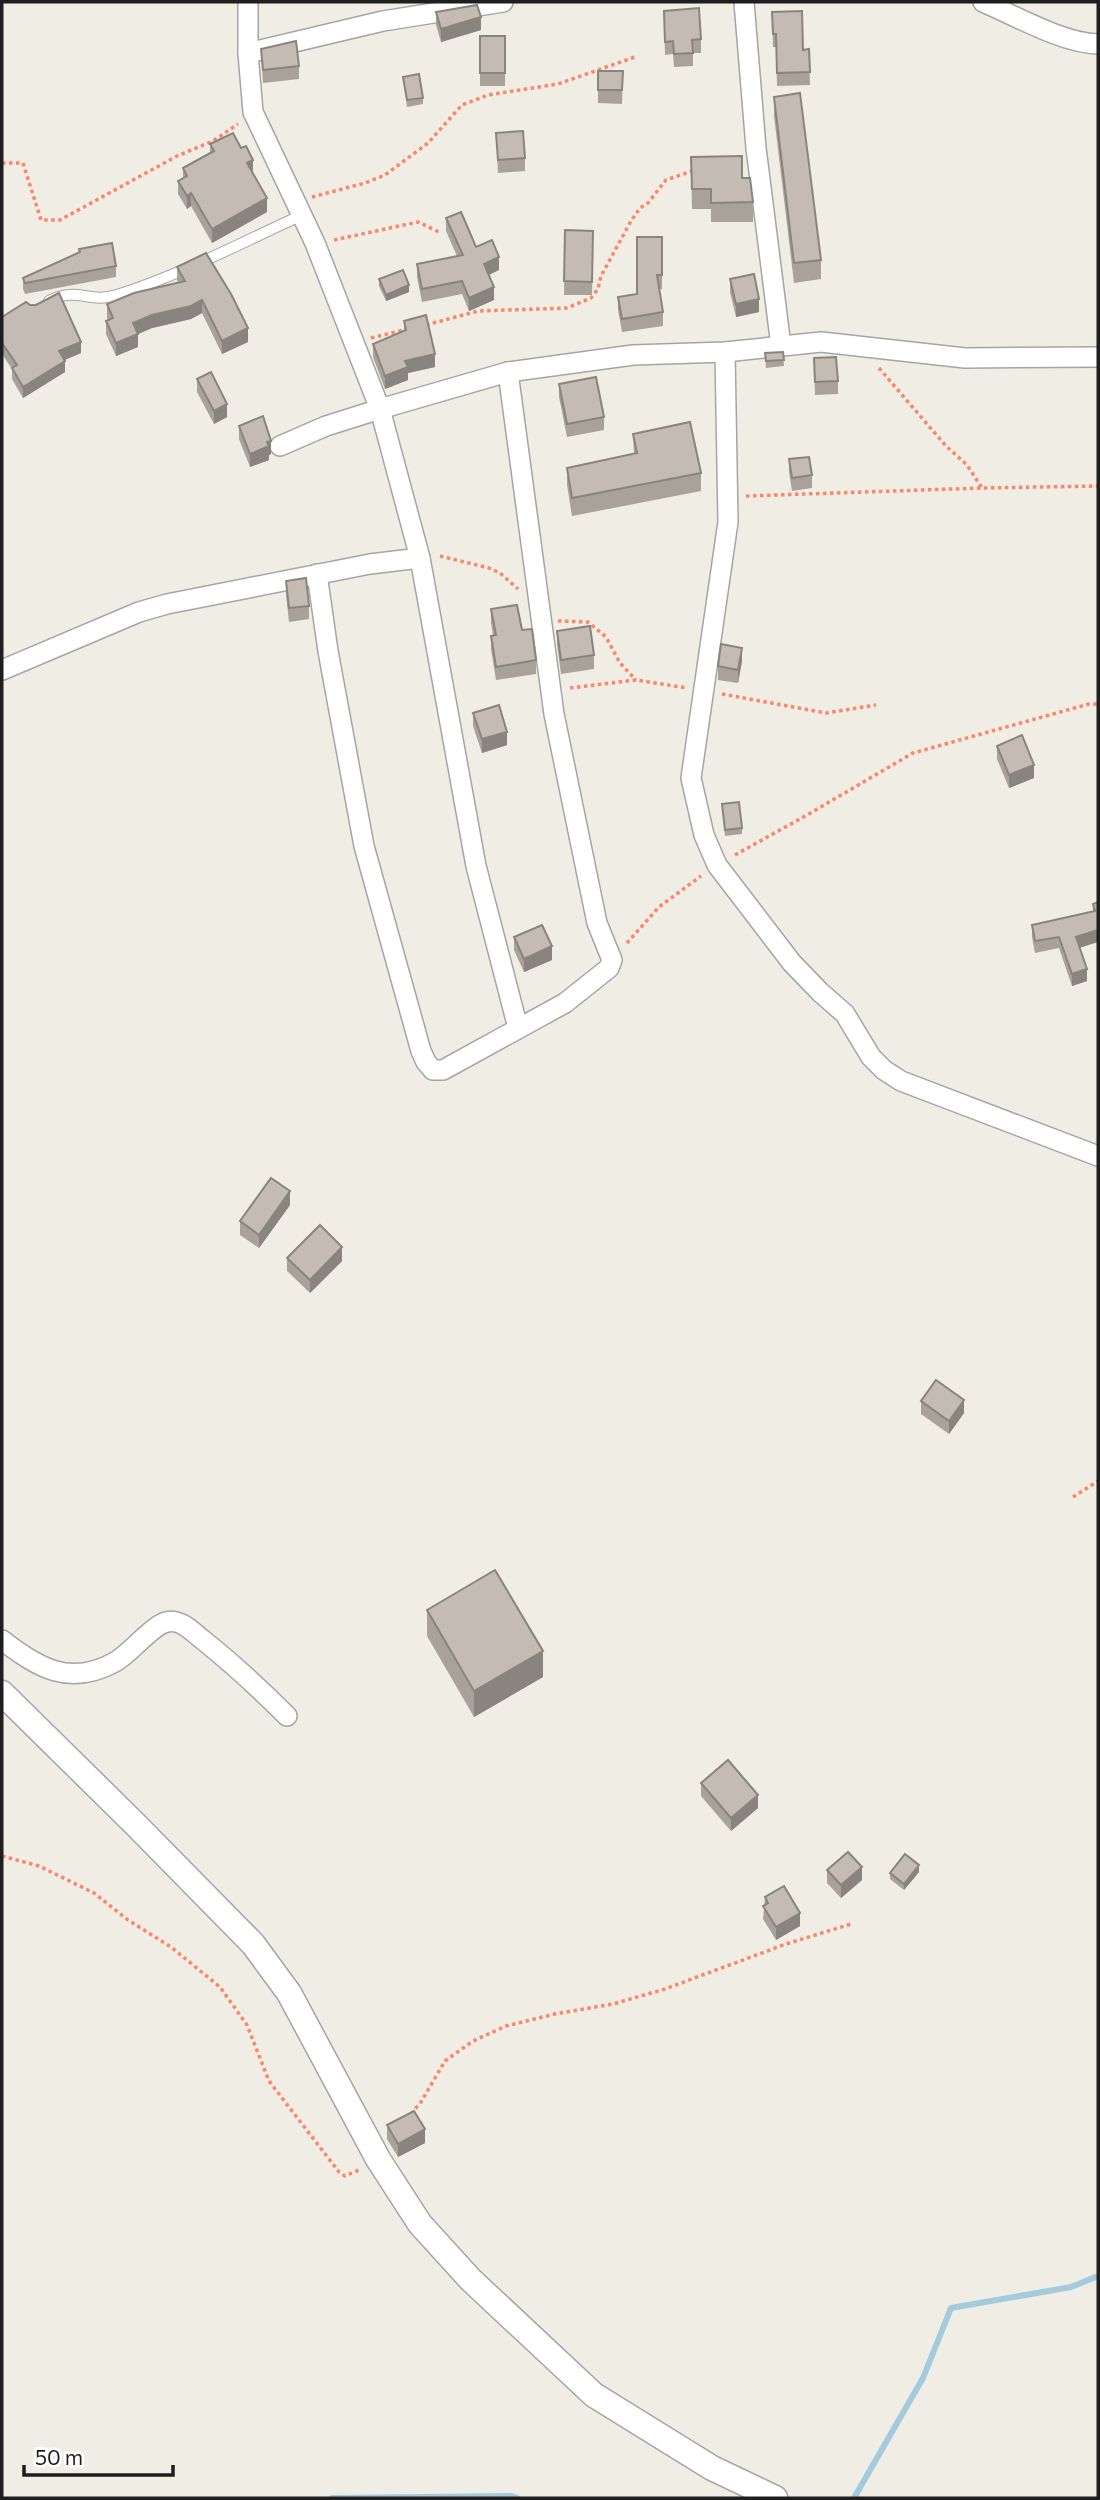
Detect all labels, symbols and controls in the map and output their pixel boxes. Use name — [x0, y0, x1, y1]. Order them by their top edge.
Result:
scale bar — [24, 2434, 173, 2478]
text: 50 m — [35, 2444, 83, 2469]

